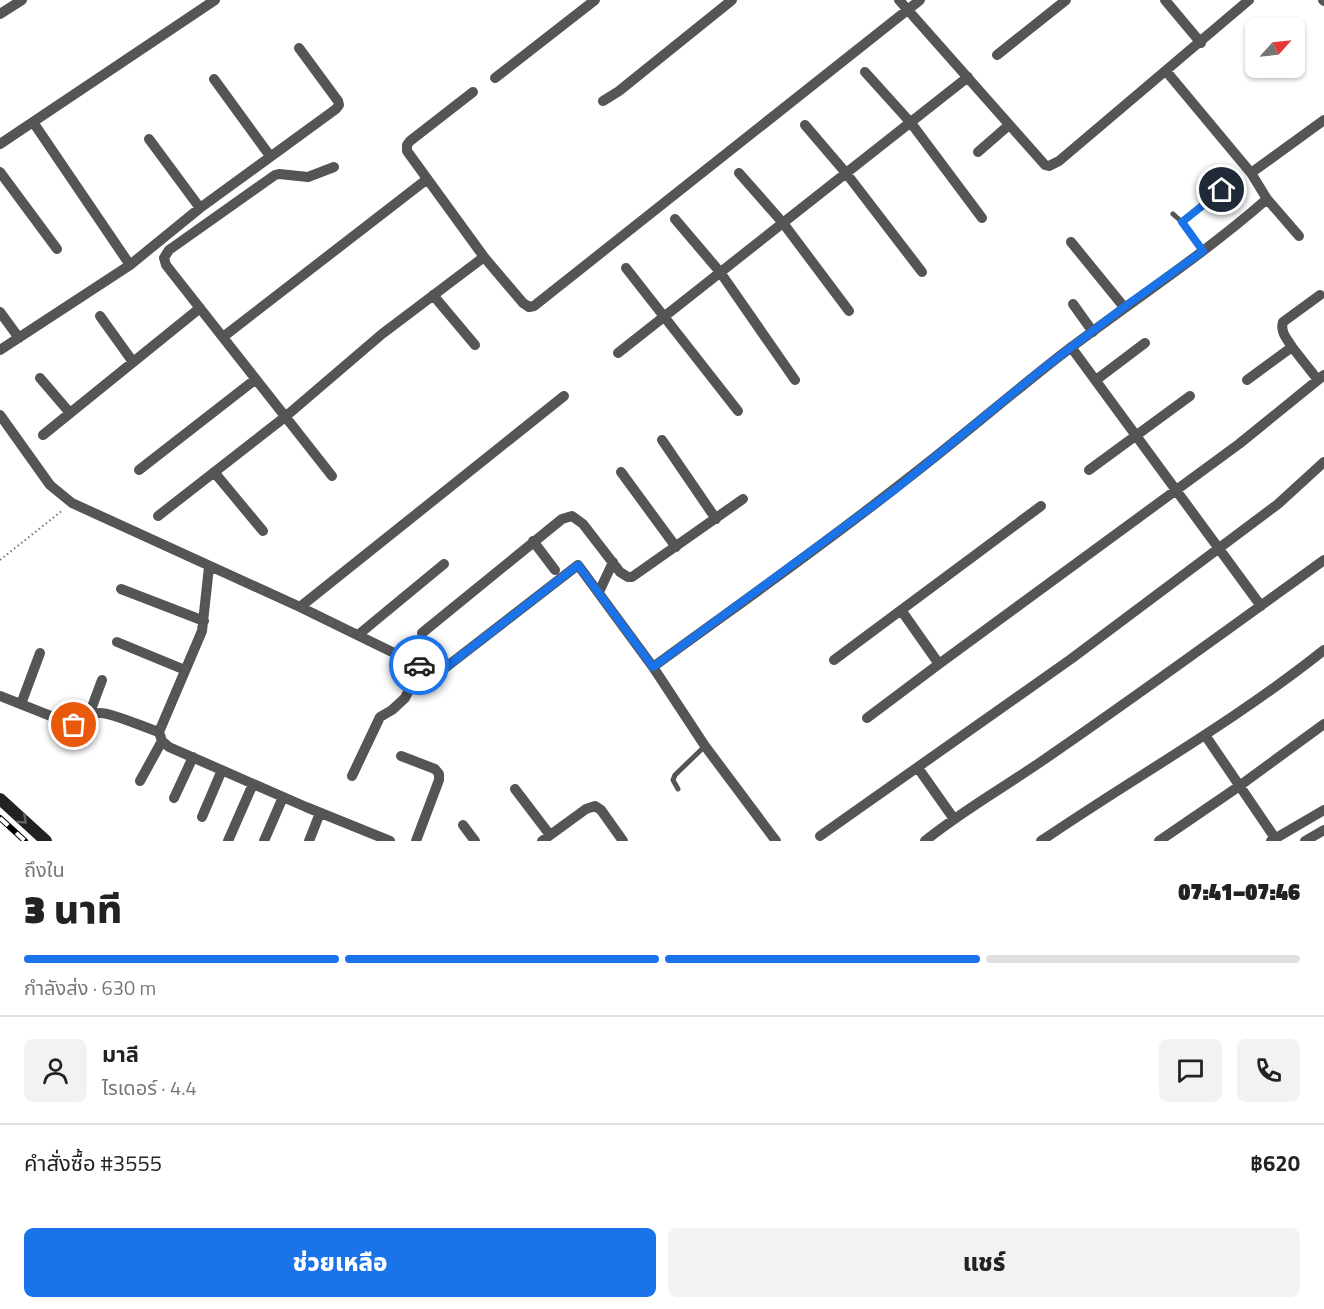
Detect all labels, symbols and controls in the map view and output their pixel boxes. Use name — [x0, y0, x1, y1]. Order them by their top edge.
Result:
north arrow — [1245, 18, 1305, 78]
map controls — [1245, 18, 1305, 78]
pin — [1196, 164, 1247, 215]
icon: home — [1205, 173, 1238, 206]
courier — [389, 635, 449, 695]
icon: car — [403, 649, 436, 682]
pin — [48, 699, 99, 750]
icon: bag — [57, 708, 90, 741]
one-way arrow — [16, 813, 27, 824]
text: ถึงใน — [24, 854, 65, 885]
text: 07:41–07:46 — [1178, 875, 1300, 909]
text: 3 นาที — [24, 879, 122, 938]
text: กำลังส่ง · 630 m — [24, 972, 156, 1003]
text: มาลี — [102, 1037, 139, 1071]
button: person — [24, 1039, 87, 1102]
button: chat — [1159, 1039, 1222, 1102]
button: phone — [1237, 1039, 1300, 1102]
text: ไรเดอร์ · 4.4 — [102, 1072, 197, 1103]
text: คำสั่งซื้อ #3555 — [24, 1146, 162, 1180]
text: ฿620 — [1250, 1146, 1300, 1180]
button: ช่วยเหลือ — [24, 1228, 656, 1297]
button: แชร์ — [668, 1228, 1300, 1297]

